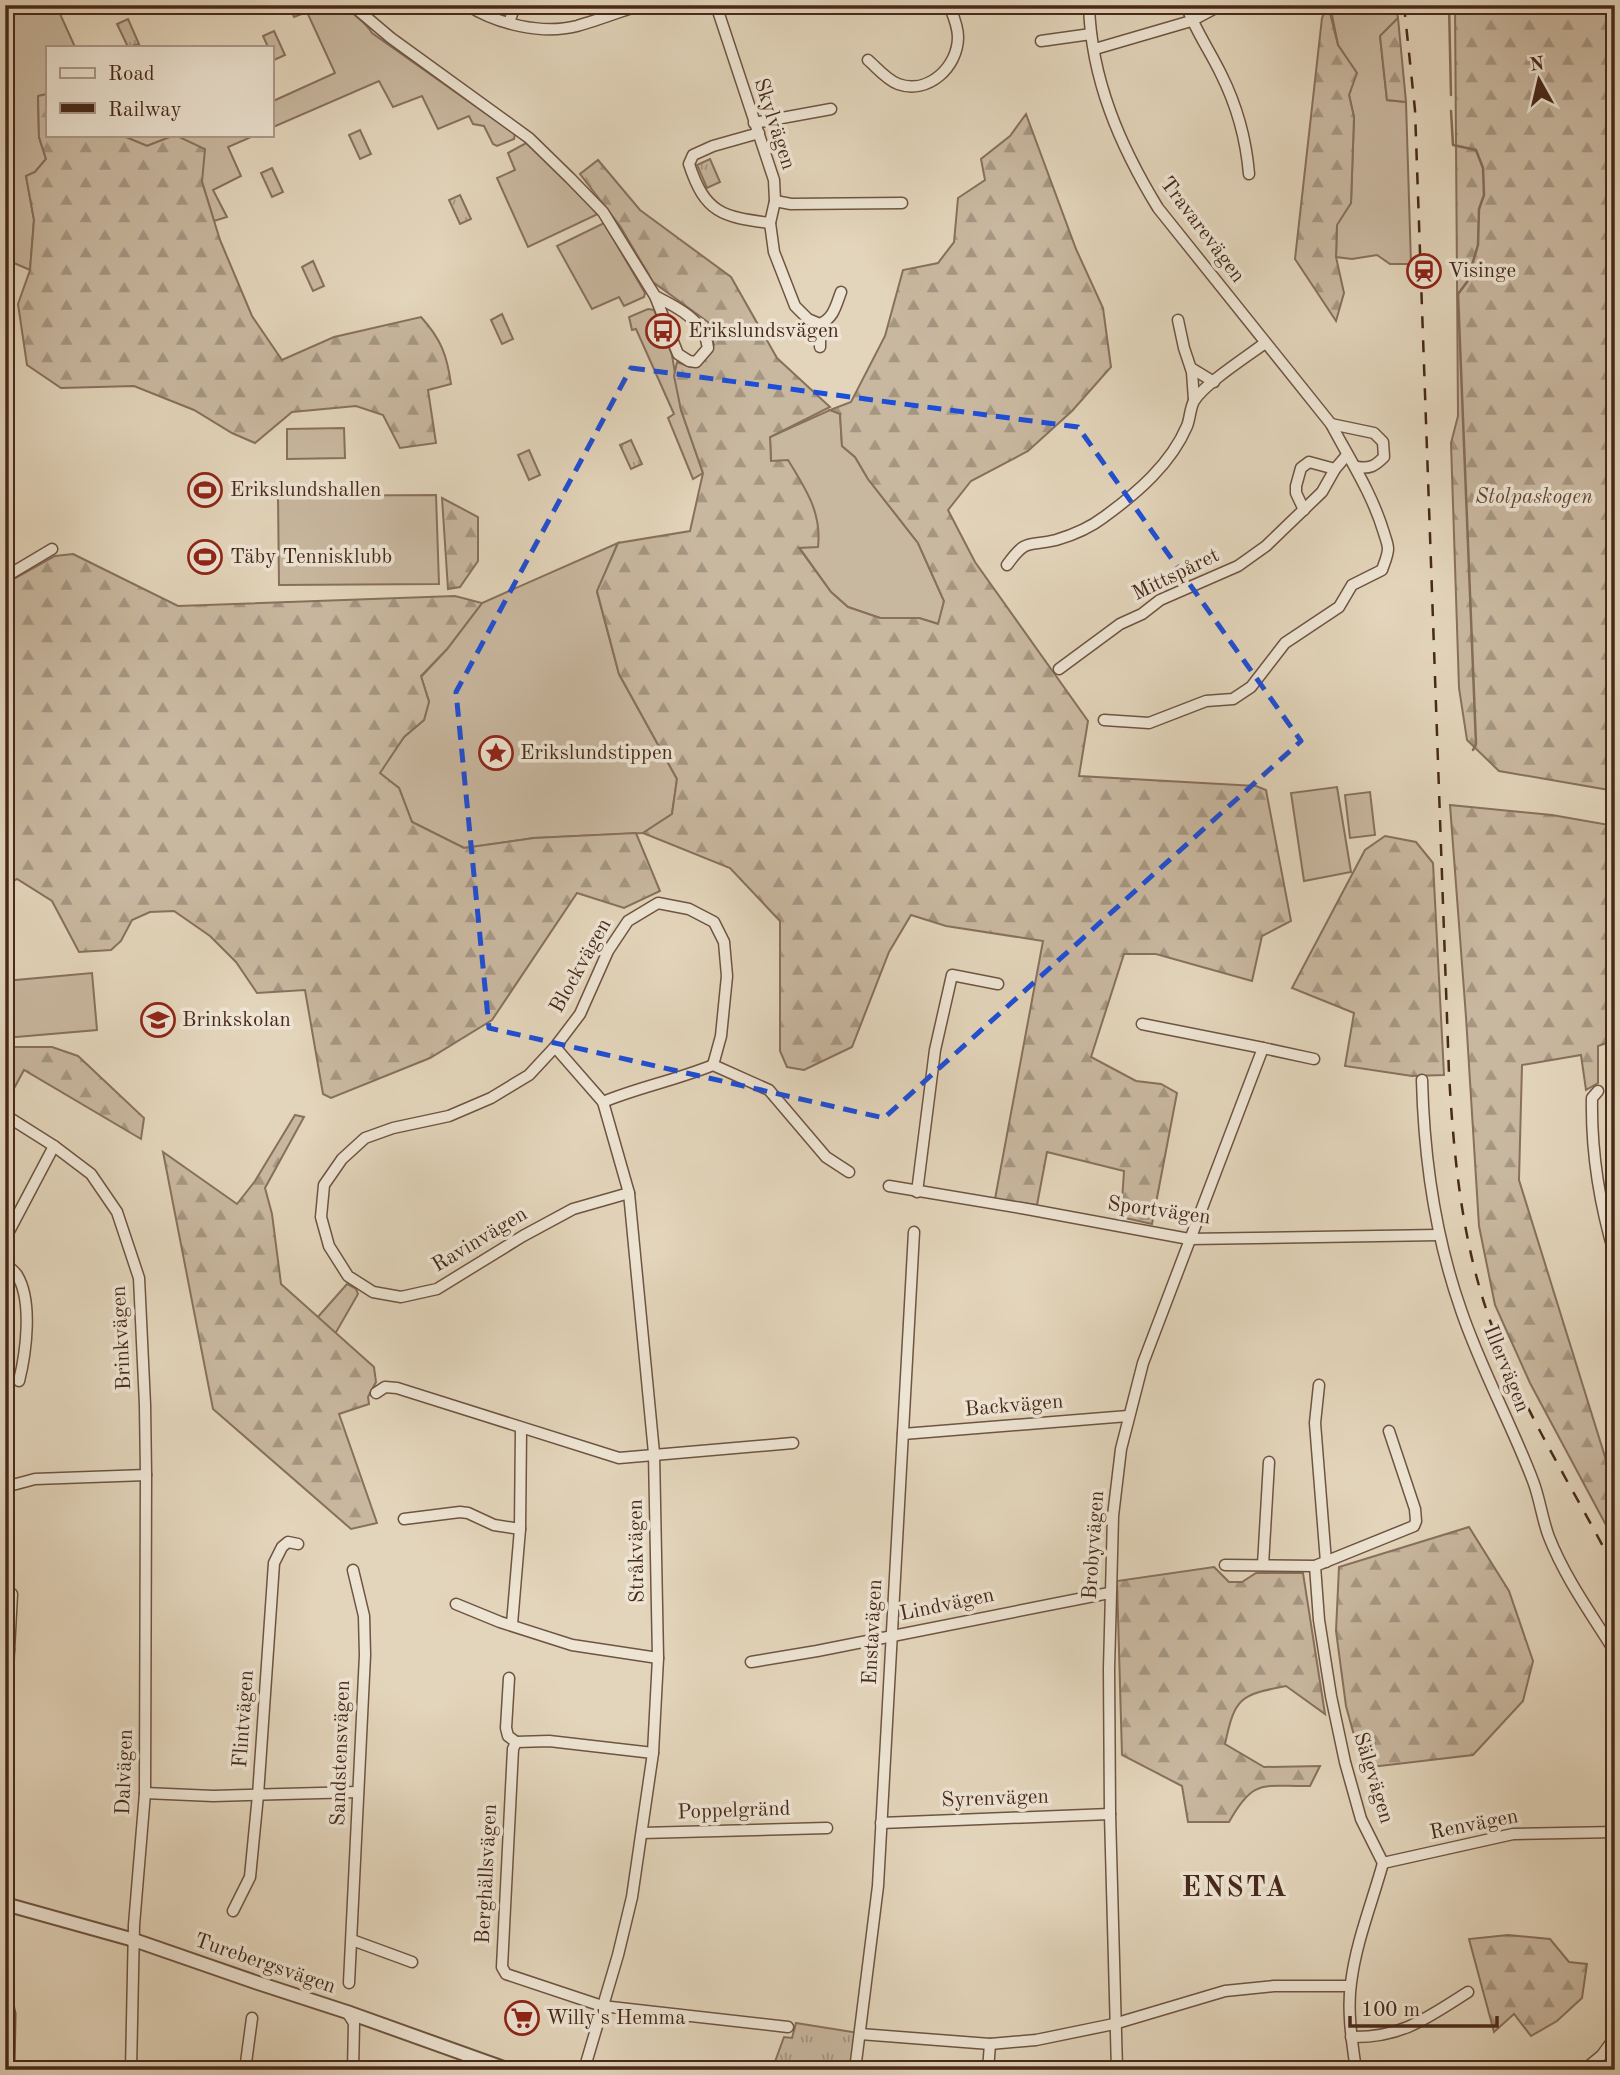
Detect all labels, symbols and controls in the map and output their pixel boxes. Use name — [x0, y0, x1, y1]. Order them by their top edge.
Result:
legend — [46, 46, 273, 136]
north arrow — [1504, 46, 1574, 116]
text: N — [1528, 55, 1546, 76]
text: Road — [108, 64, 155, 85]
street label: Skylvägen — [749, 76, 799, 172]
text: Railway — [108, 100, 182, 121]
street label: Travarevägen — [1156, 173, 1248, 287]
station icon: Visinge — [1405, 252, 1443, 290]
place label: Visinge — [1448, 261, 1516, 282]
bus stop icon: Erikslundsvägen — [644, 312, 682, 350]
place label: Erikslundsvägen — [688, 321, 839, 342]
sports icon: Erikslundshallen — [186, 471, 224, 509]
place label: Erikslundshallen — [230, 480, 381, 501]
park label: Stolpaskogen — [1475, 487, 1593, 508]
sports icon: Täby Tennisklubb — [186, 538, 224, 576]
street label: Mittspåret — [1129, 545, 1223, 605]
place label: Täby Tennisklubb — [230, 547, 392, 568]
place icon: Erikslundstippen — [477, 734, 515, 772]
place label: Erikslundstippen — [520, 743, 673, 764]
street label: Blockvägen — [546, 915, 616, 1017]
school or university icon: Brinkskolan — [139, 1001, 177, 1039]
place label: Brinkskolan — [182, 1010, 291, 1031]
street label: Sportvägen — [1106, 1193, 1212, 1229]
street label: Ravinvägen — [429, 1204, 531, 1276]
street label: Brinkvägen — [109, 1285, 135, 1391]
street label: Illervägen — [1479, 1323, 1533, 1415]
street label: Backvägen — [964, 1391, 1064, 1421]
street label: Brobyvägen — [1080, 1490, 1108, 1600]
street label: Stråkvägen — [626, 1499, 648, 1603]
street label: Enstavägen — [860, 1579, 886, 1685]
street label: Lindvägen — [898, 1585, 996, 1625]
street label: Flintvägen — [230, 1669, 258, 1769]
street label: Sandstensvägen — [328, 1680, 354, 1826]
street label: Dalvägen — [113, 1729, 137, 1815]
street label: Sälgvägen — [1349, 1730, 1397, 1826]
street label: Syrenvägen — [941, 1787, 1049, 1811]
street label: Poppelgränd — [677, 1799, 791, 1823]
street label: Berghällsvägen — [473, 1803, 501, 1945]
street label: Renvägen — [1428, 1806, 1520, 1844]
district label: ENSTA — [1182, 1875, 1288, 1903]
street label: Turebergsvägen — [192, 1930, 338, 1998]
scale bar — [1350, 1984, 1498, 2028]
supermarket icon: Willy's Hemma — [503, 1999, 541, 2037]
text: 100 m — [1361, 2000, 1420, 2021]
place label: Willy's Hemma — [546, 2008, 686, 2029]

